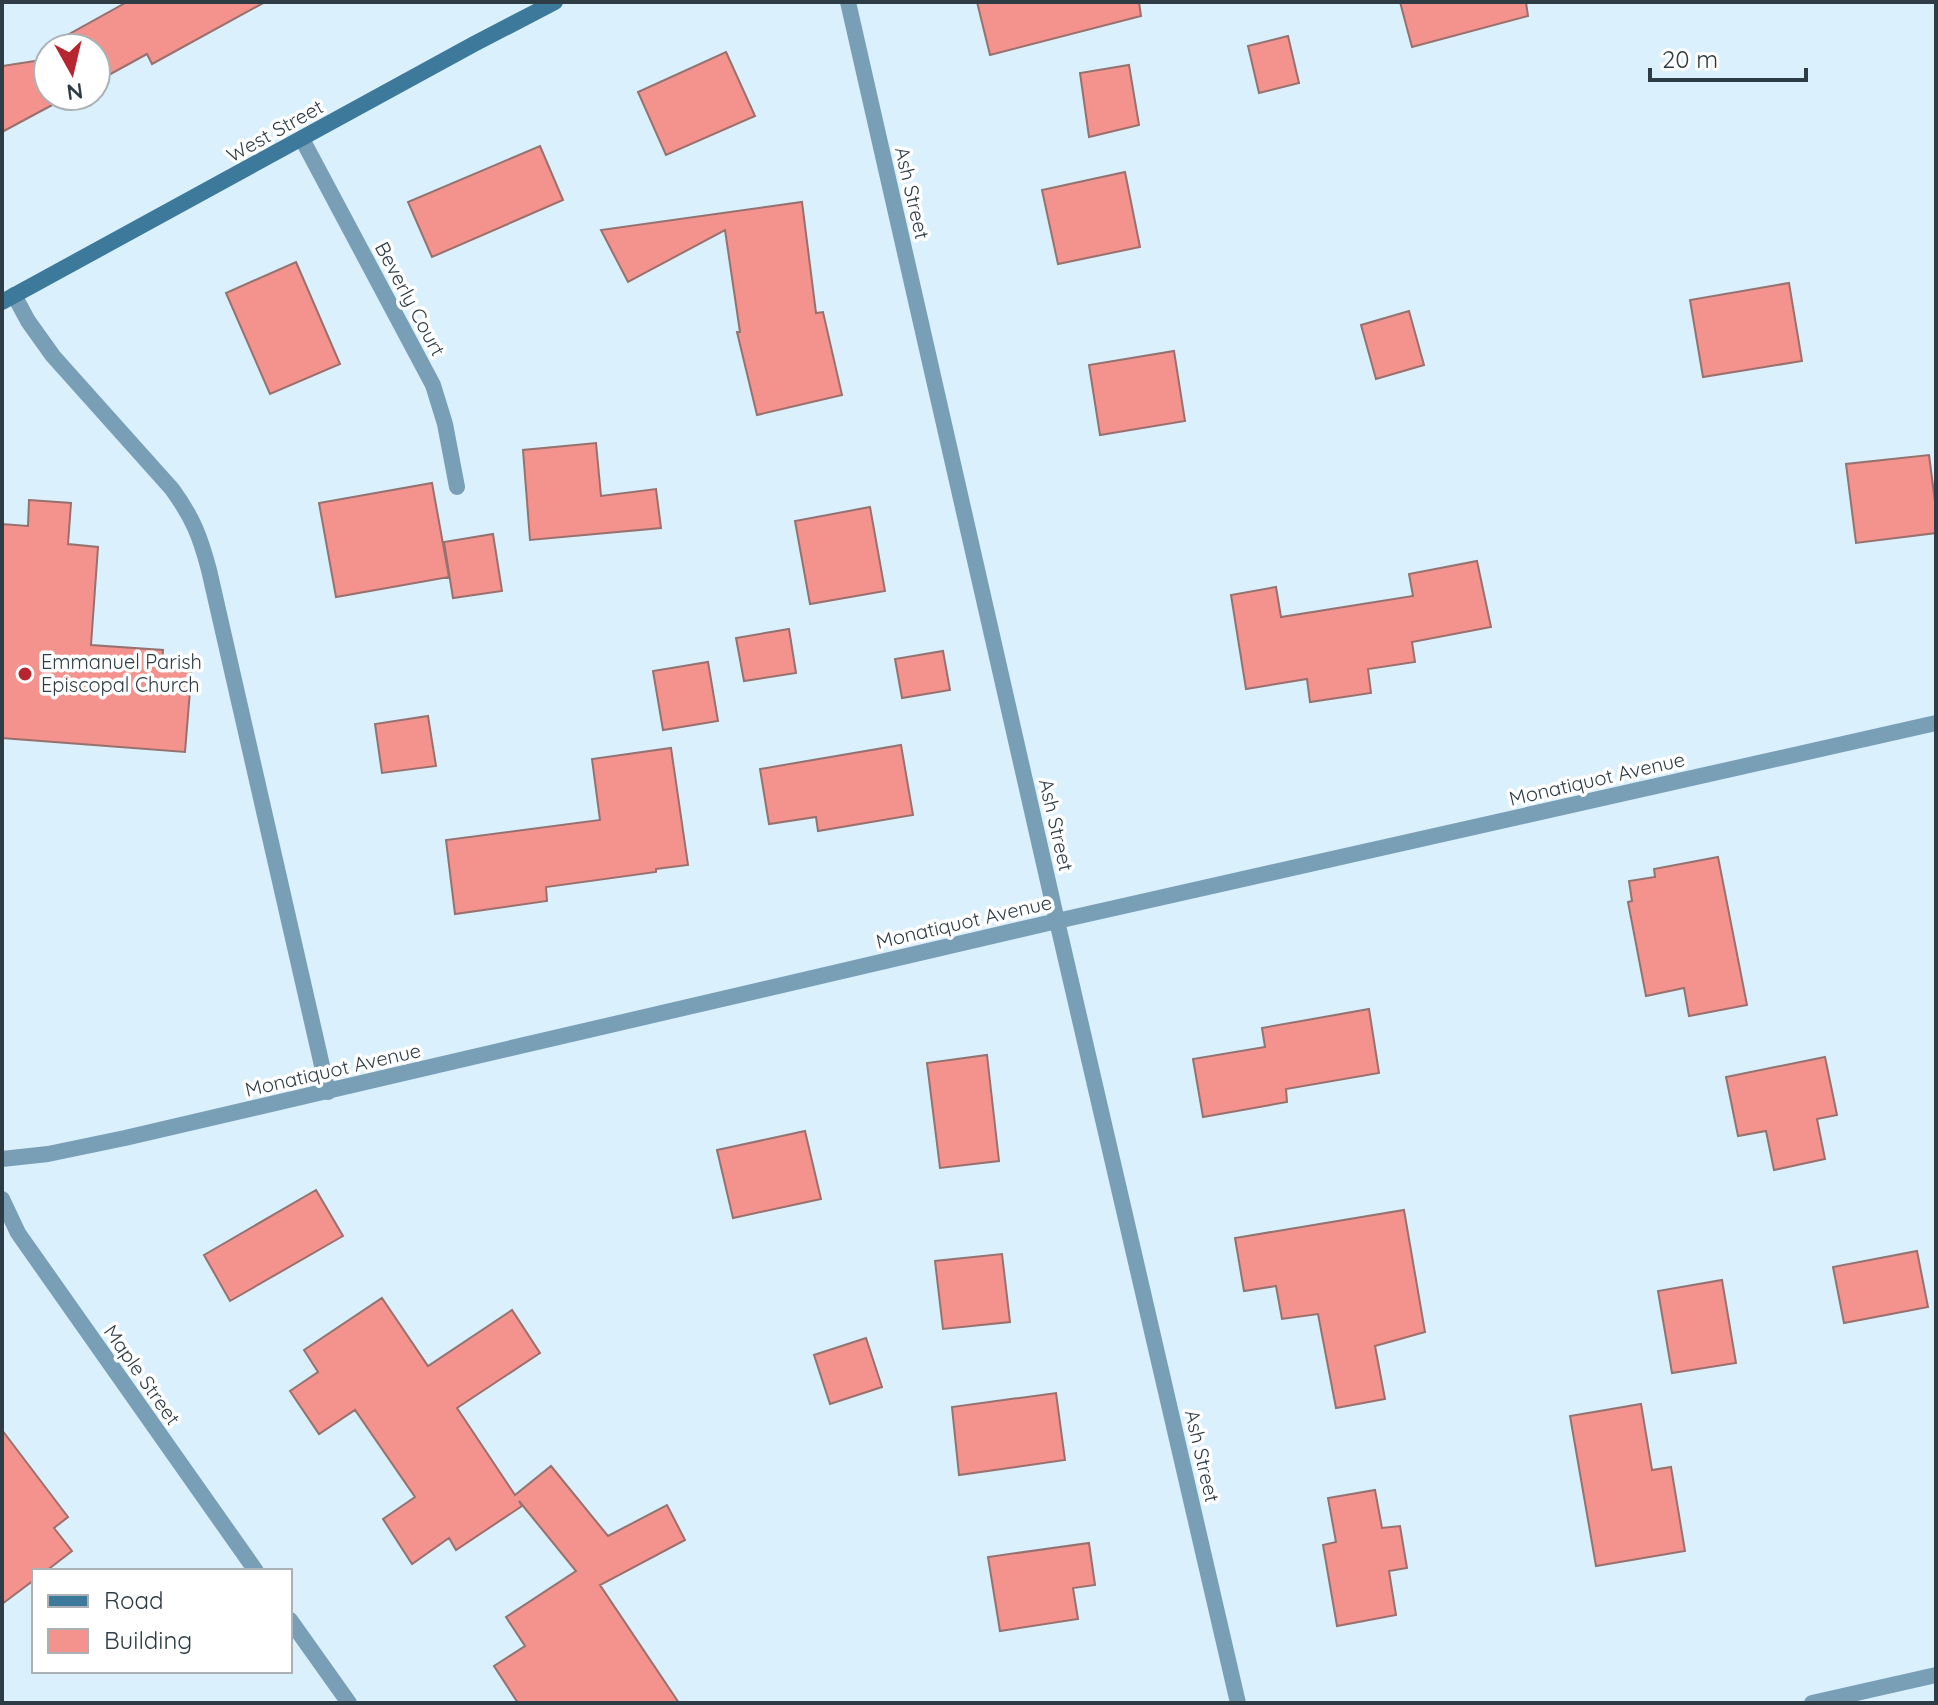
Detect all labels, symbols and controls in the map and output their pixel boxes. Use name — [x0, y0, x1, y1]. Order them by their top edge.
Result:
north arrow — [32, 32, 112, 112]
scale bar — [1650, 32, 1806, 82]
text: 20 m — [1662, 44, 1718, 74]
text: N — [65, 77, 85, 107]
street label: West Street — [222, 94, 328, 167]
street label: Ash Street — [890, 144, 935, 242]
street label: Beverly Court — [370, 237, 451, 360]
place label: Emmanuel Parish Episcopal Church — [41, 649, 202, 697]
marker: Emmanuel Parish Episcopal Church — [16, 665, 34, 683]
street label: Monatiquot Avenue — [1507, 746, 1687, 811]
street label: Ash Street — [1034, 776, 1079, 874]
street label: Monatiquot Avenue — [874, 889, 1054, 954]
street label: Monatiquot Avenue — [243, 1037, 423, 1102]
street label: Maple Street — [99, 1320, 186, 1430]
street label: Ash Street — [1180, 1407, 1225, 1505]
legend — [32, 1569, 292, 1673]
text: Road — [104, 1585, 164, 1615]
text: Building — [104, 1625, 192, 1655]

